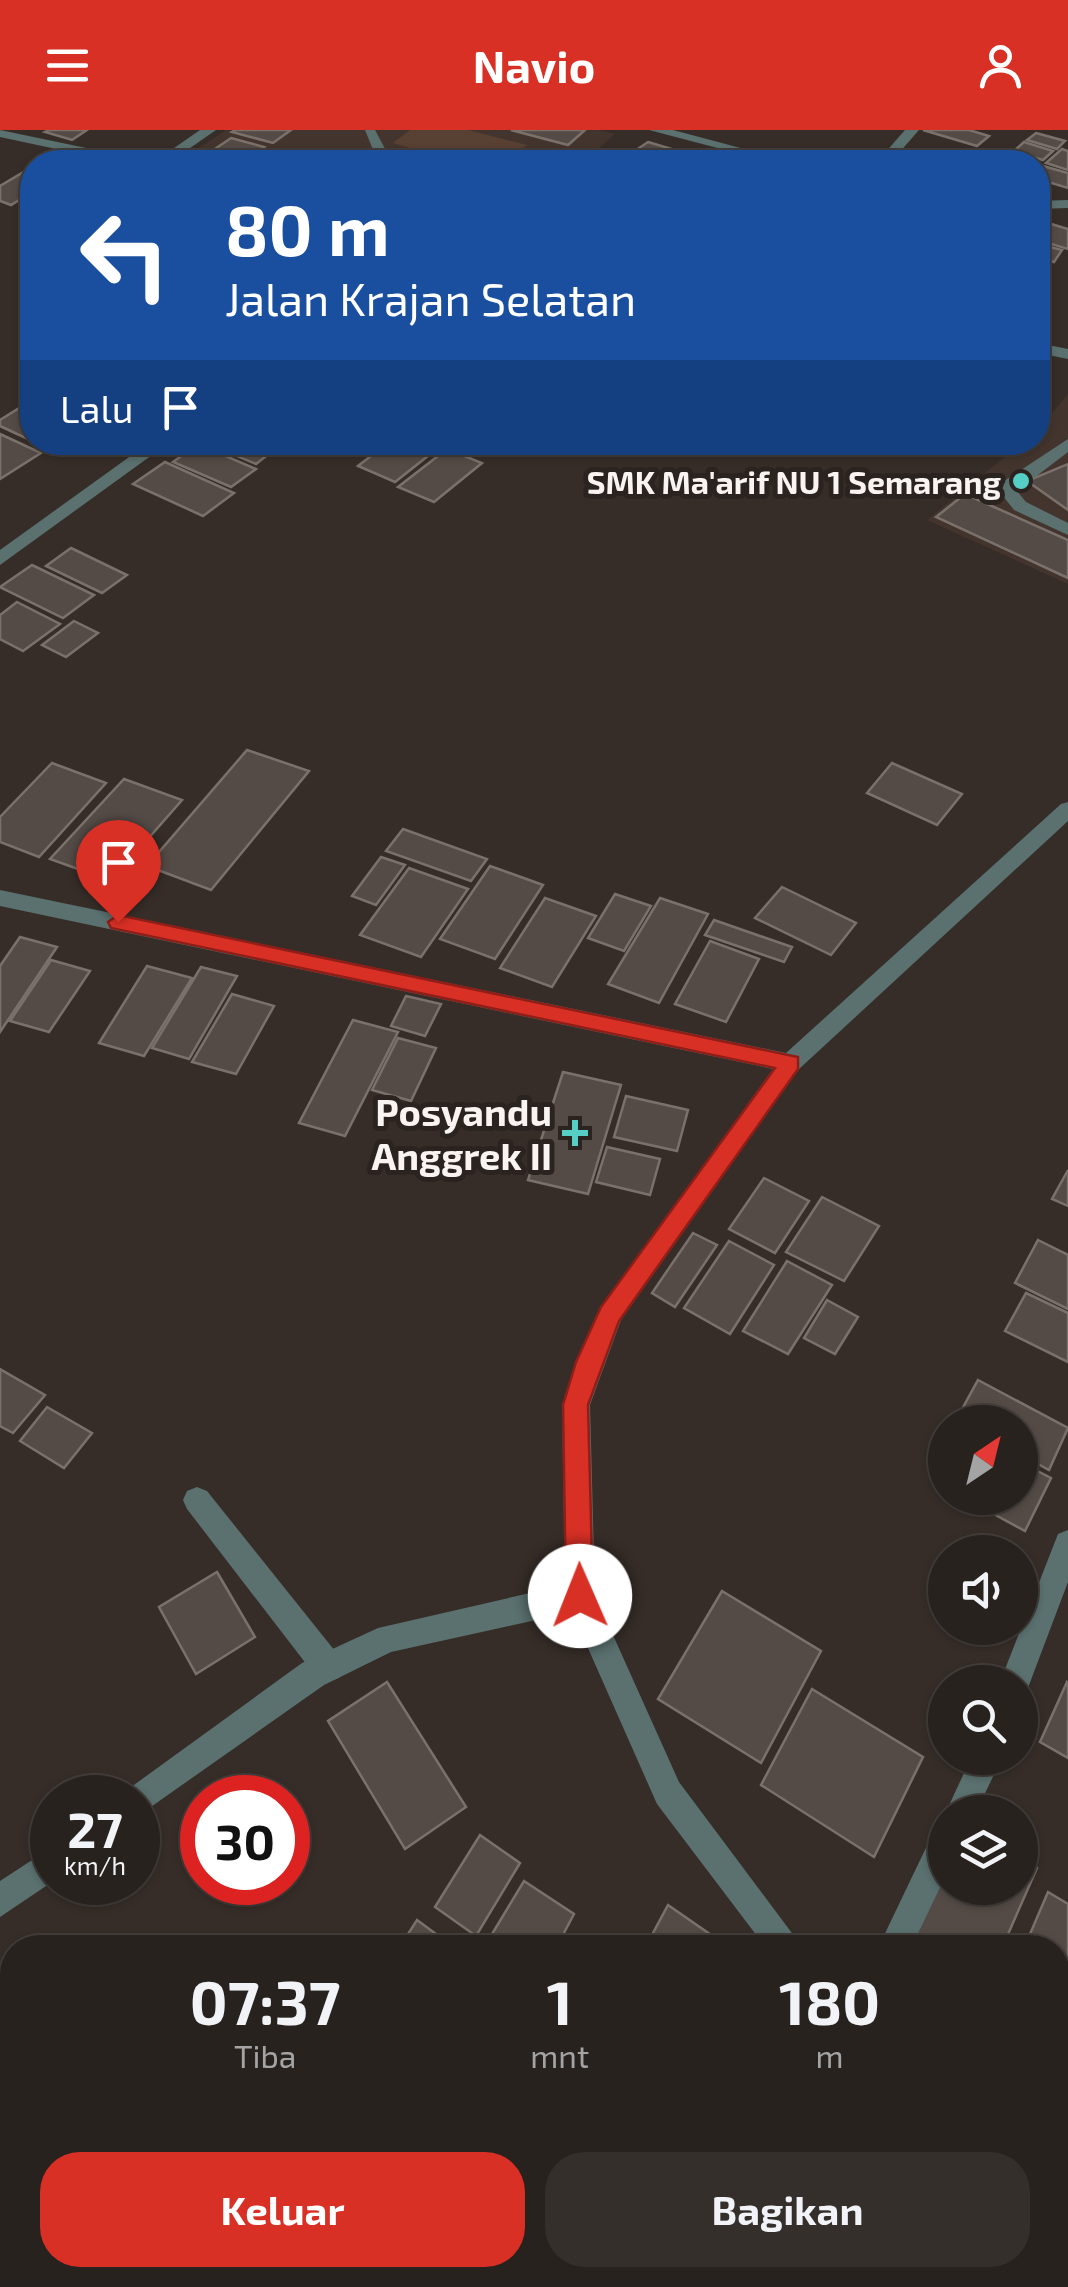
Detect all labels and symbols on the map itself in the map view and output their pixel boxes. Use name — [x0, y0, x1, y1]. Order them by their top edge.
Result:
place label: SMK Ma'arif NU 1 Semarang — [587, 462, 1001, 500]
marker: SMK Ma'arif NU 1 Semarang — [1010, 470, 1032, 492]
pin — [76, 820, 161, 923]
place label: Posyandu Anggrek II — [371, 1088, 552, 1178]
marker: Posyandu Anggrek II — [562, 1120, 588, 1146]
north arrow — [928, 1405, 1038, 1515]
position arrow — [528, 1544, 632, 1648]
speed limit sign: 30 — [180, 1775, 310, 1905]

